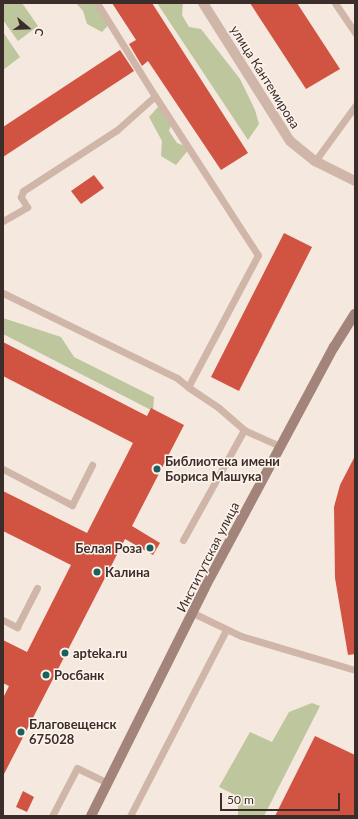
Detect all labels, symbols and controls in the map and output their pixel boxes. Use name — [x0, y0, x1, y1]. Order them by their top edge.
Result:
north arrow — [8, 8, 48, 48]
street label: улица Кантемирова — [227, 23, 303, 131]
text: С — [32, 27, 47, 38]
place label: Библиотека имени Бориса Машука — [165, 454, 280, 485]
marker: Библиотека имени Бориса Машука — [152, 464, 162, 474]
street label: Институтская улица — [173, 499, 243, 615]
place label: Белая Роза — [75, 540, 142, 556]
marker: Белая Роза — [145, 543, 155, 553]
place label: Калина — [105, 564, 150, 580]
marker: Калина — [92, 567, 102, 577]
place label: apteka.ru — [73, 645, 127, 661]
marker: apteka.ru — [60, 648, 70, 658]
place label: Росбанк — [54, 667, 104, 683]
marker: Росбанк — [41, 670, 51, 680]
place label: Благовещенск 675028 — [29, 717, 117, 748]
marker: Благовещенск 675028 — [16, 727, 26, 737]
scale bar — [222, 785, 342, 811]
text: 50 m — [227, 792, 254, 807]

